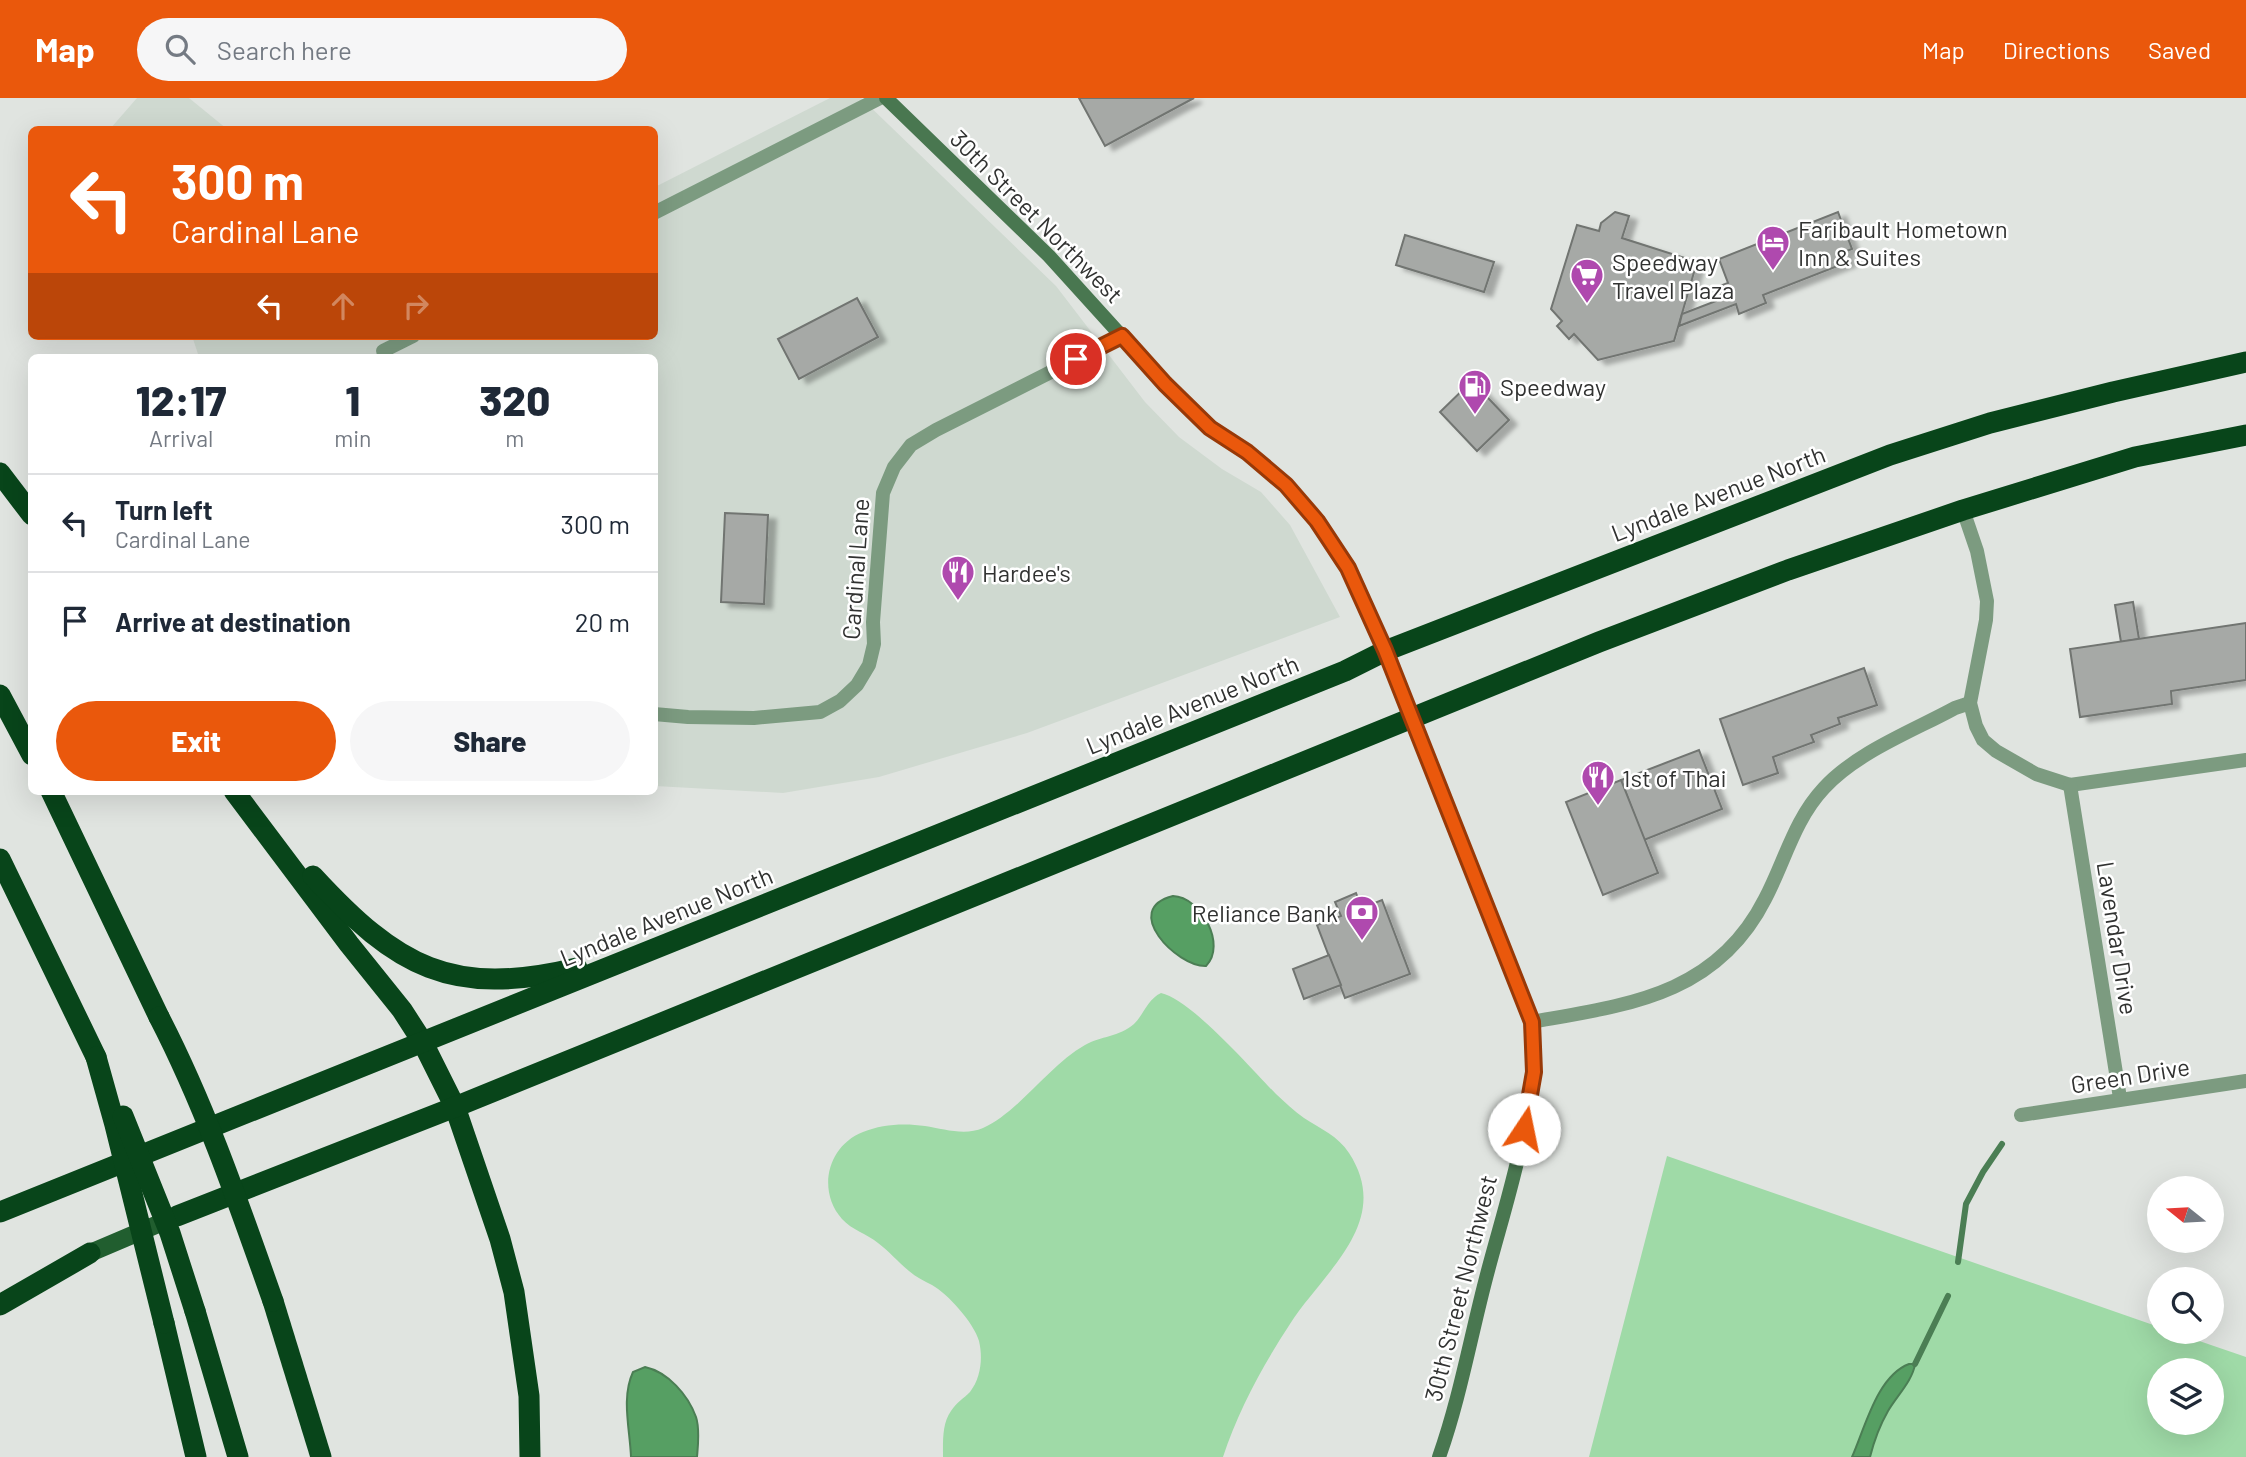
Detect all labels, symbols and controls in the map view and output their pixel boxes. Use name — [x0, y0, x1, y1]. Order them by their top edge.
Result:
search box — [137, 18, 627, 81]
text: Map — [35, 29, 95, 69]
icon: search — [161, 30, 199, 68]
text: Search here — [217, 34, 352, 65]
text: Map — [1922, 35, 1965, 64]
text: Directions — [2003, 35, 2110, 64]
text: Saved — [2148, 35, 2211, 64]
street label: 30th Street Northwest — [945, 124, 1129, 308]
text: 300 m — [171, 151, 304, 210]
icon: left — [56, 154, 147, 245]
text: Cardinal Lane — [171, 211, 360, 249]
place label: Faribault Hometown Inn & Suites — [1798, 214, 2008, 271]
hotel icon: Faribault Hometown Inn & Suites — [1754, 223, 1792, 272]
place label: Speedway Travel Plaza — [1612, 247, 1734, 304]
supermarket icon: Speedway Travel Plaza — [1568, 256, 1606, 305]
icon: left — [251, 287, 289, 325]
icon: ahead — [324, 287, 362, 325]
icon: right — [397, 287, 435, 325]
pin — [1046, 329, 1106, 389]
icon: arrive — [1057, 340, 1095, 378]
fuel station icon: Speedway — [1456, 367, 1494, 416]
place label: Speedway — [1500, 372, 1606, 401]
text: 12:17 — [136, 374, 226, 424]
text: 1 — [345, 374, 360, 424]
text: 320 — [479, 374, 550, 424]
text: Arrival — [149, 424, 213, 452]
text: min — [334, 424, 371, 452]
text: m — [505, 424, 524, 452]
street label: Lyndale Avenue North — [1607, 439, 1829, 547]
text: Turn left — [115, 494, 213, 525]
street label: Cardinal Lane — [836, 497, 874, 641]
icon: left — [56, 504, 94, 542]
text: 300 m — [561, 508, 630, 539]
text: Cardinal Lane — [115, 525, 251, 553]
restaurant icon: Hardee's — [939, 553, 977, 602]
place label: Hardee's — [982, 558, 1071, 587]
icon: arrive — [56, 602, 94, 640]
text: Arrive at destination — [115, 606, 351, 637]
text: 20 m — [575, 606, 630, 637]
street label: Lyndale Avenue North — [1081, 648, 1303, 760]
button: Exit — [56, 701, 336, 781]
button: Share — [350, 701, 630, 781]
restaurant icon: 1st of Thai — [1579, 758, 1617, 807]
place label: 1st of Thai — [1622, 763, 1727, 792]
street label: Lavendar Drive — [2092, 859, 2144, 1017]
street label: Lyndale Avenue North — [555, 860, 777, 972]
bank icon: Reliance Bank — [1343, 893, 1381, 942]
place label: Reliance Bank — [1192, 898, 1338, 927]
street label: Green Drive — [2068, 1051, 2192, 1099]
position arrow — [1487, 1092, 1561, 1166]
street label: 30th Street Northwest — [1418, 1172, 1502, 1404]
north arrow — [2147, 1176, 2224, 1253]
map controls — [2147, 1176, 2224, 1435]
button: search — [2147, 1267, 2224, 1344]
button: layers — [2147, 1358, 2224, 1435]

